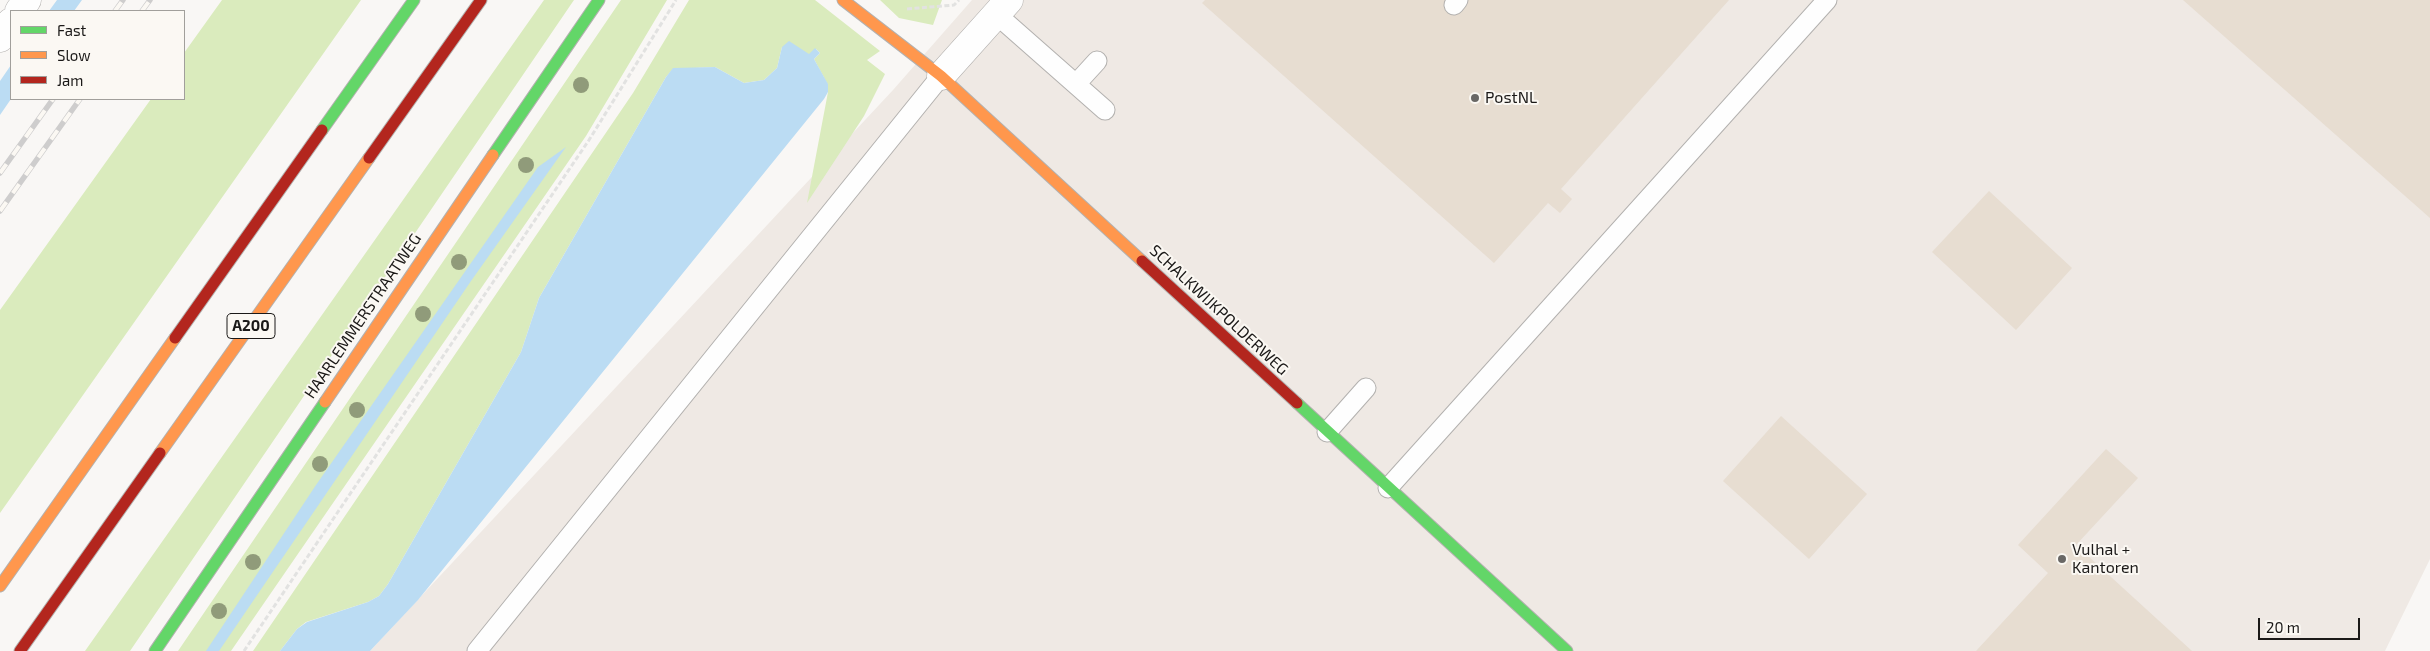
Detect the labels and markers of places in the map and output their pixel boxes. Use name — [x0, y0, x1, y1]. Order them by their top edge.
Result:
place label: PostNL — [1485, 88, 1537, 108]
marker: PostNL — [1469, 92, 1481, 104]
place label: Vulhal + Kantoren — [2072, 540, 2139, 578]
marker: Vulhal + Kantoren — [2056, 553, 2068, 565]

